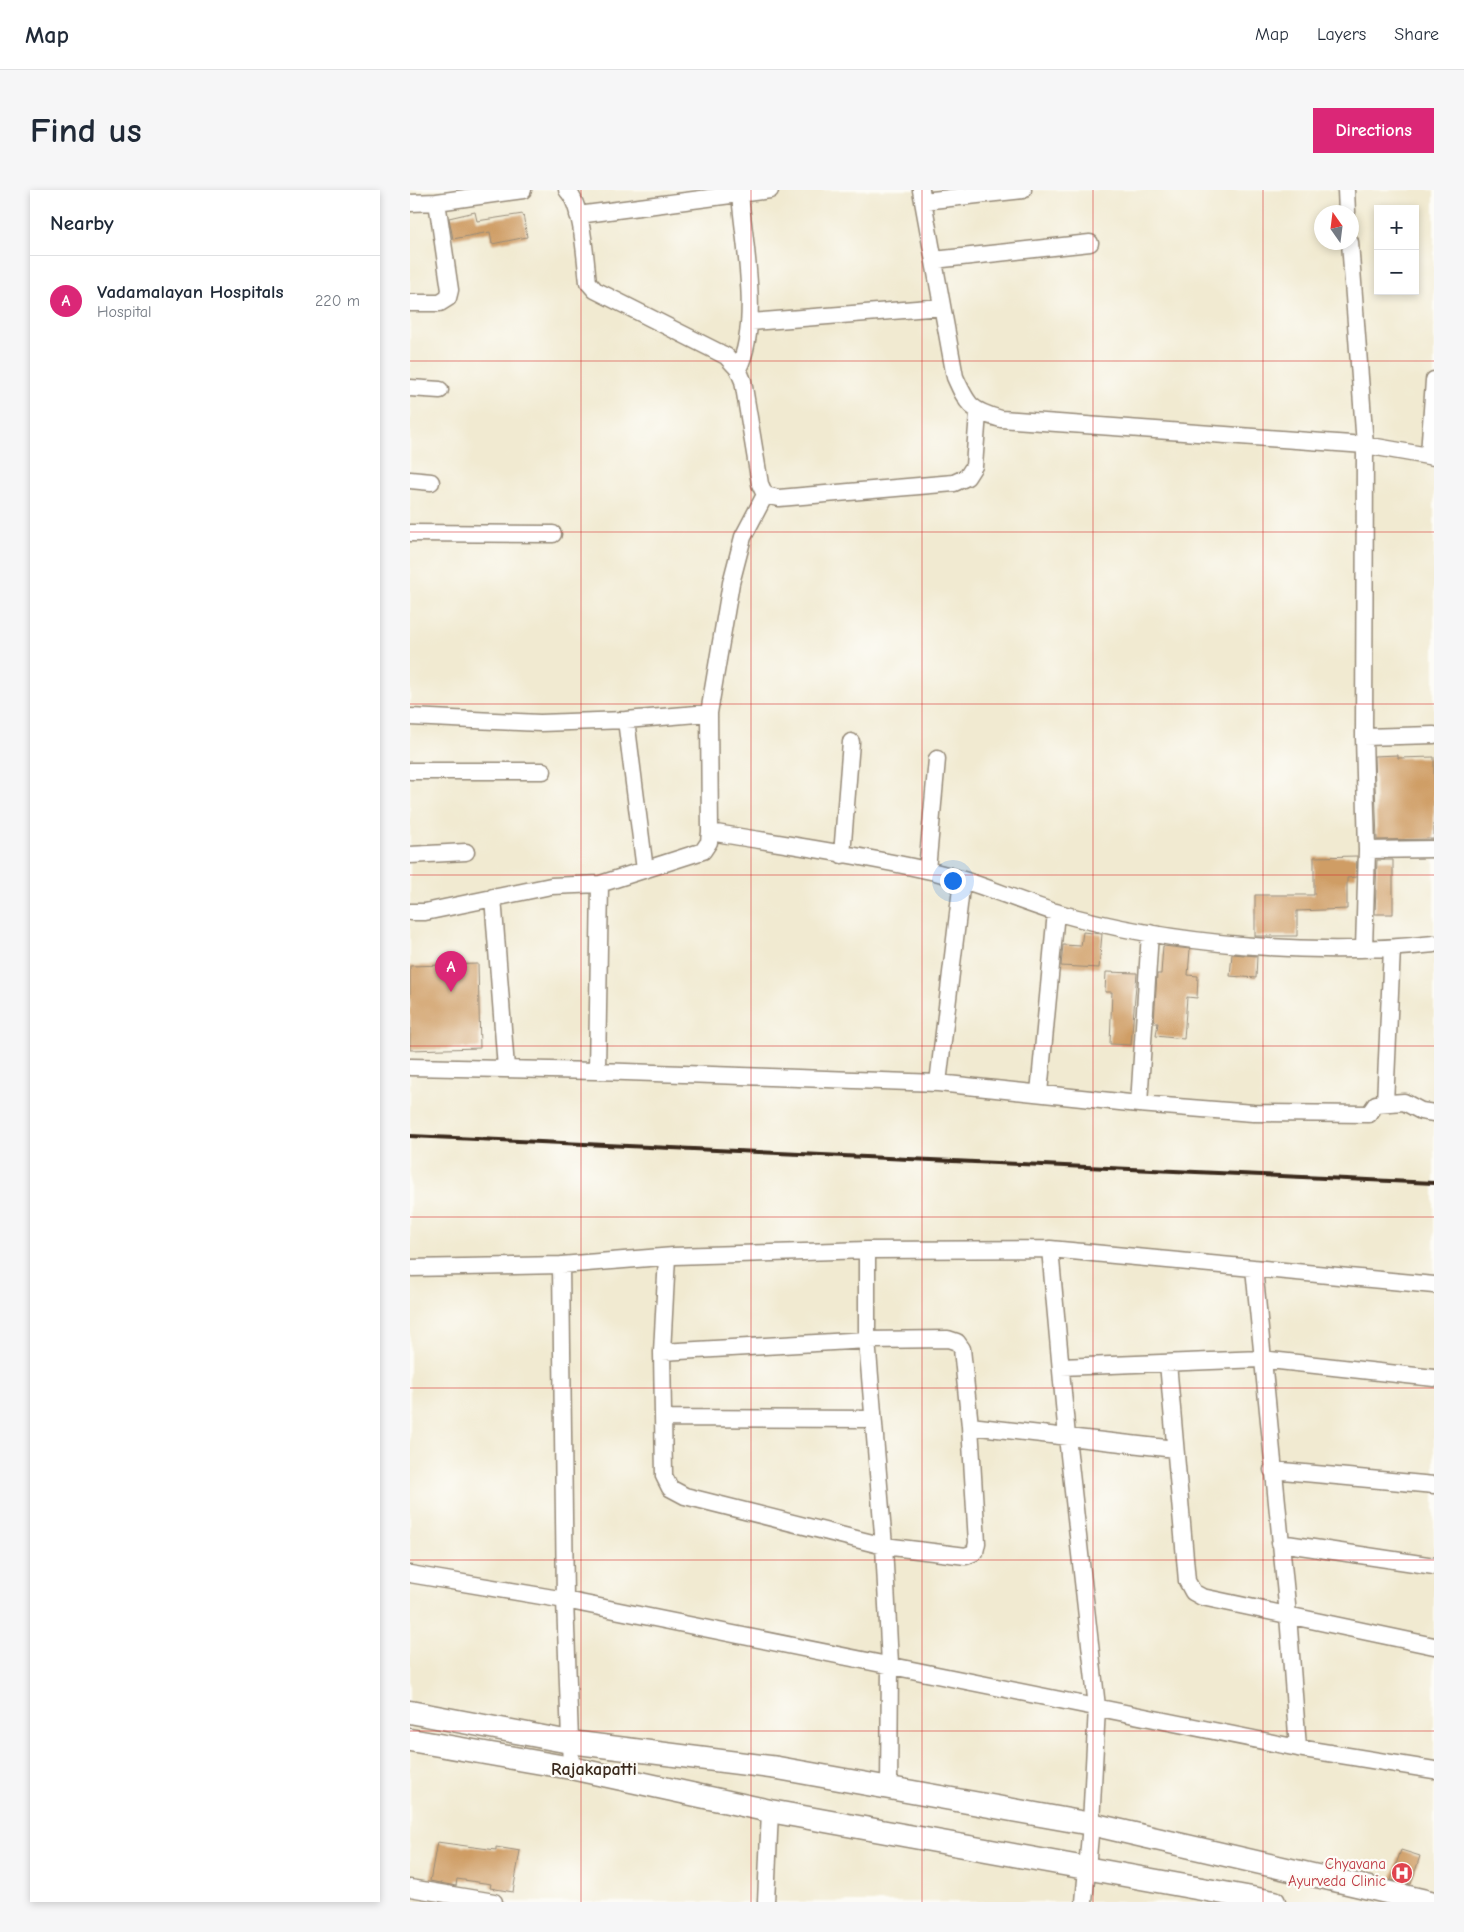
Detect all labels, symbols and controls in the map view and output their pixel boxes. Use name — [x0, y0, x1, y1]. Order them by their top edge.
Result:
text: Map — [25, 21, 69, 49]
text: Map — [1255, 24, 1289, 45]
text: Layers — [1317, 24, 1366, 45]
text: Share — [1394, 24, 1439, 45]
button: Directions — [1313, 108, 1434, 153]
text: Find us — [30, 110, 142, 151]
north arrow — [1314, 205, 1359, 250]
map controls — [1374, 205, 1419, 295]
button: + — [1374, 205, 1419, 250]
text: Nearby — [50, 211, 114, 235]
button: − — [1374, 250, 1419, 295]
text: Vadamalayan Hospitals — [97, 281, 284, 303]
text: A — [62, 292, 70, 310]
text: 220 m — [315, 292, 360, 310]
text: Hospital — [97, 303, 152, 321]
your location — [940, 868, 966, 894]
pin: A — [435, 951, 467, 992]
district label: Rajakapatti — [551, 1759, 637, 1780]
place label: Chyavana Ayurveda Clinic — [1288, 1855, 1386, 1890]
hospital icon: Chyavana Ayurveda Clinic — [1390, 1861, 1414, 1885]

